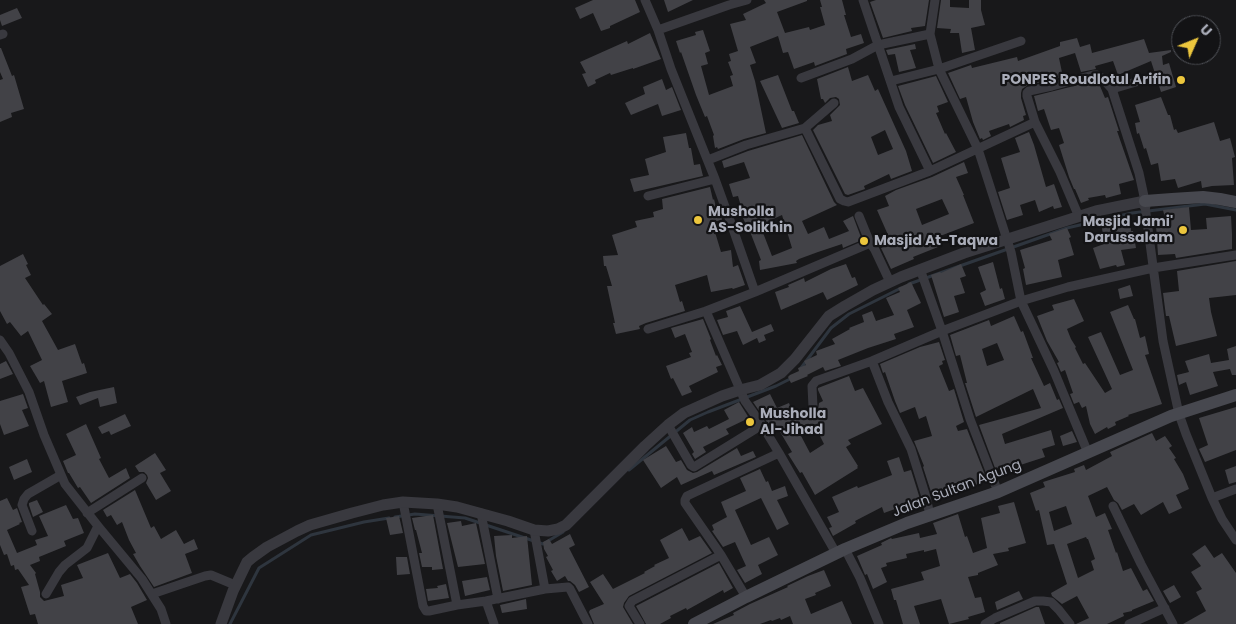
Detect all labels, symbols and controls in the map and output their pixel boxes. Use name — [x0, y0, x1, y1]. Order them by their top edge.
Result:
north arrow — [1171, 15, 1221, 65]
text: U — [1195, 20, 1217, 41]
place label: PONPES Roudlotul Arifin — [1002, 72, 1171, 88]
marker: PONPES Roudlotul Arifin — [1175, 74, 1187, 86]
place label: Musholla AS-Solikhin — [708, 204, 792, 236]
marker: Musholla AS-Solikhin — [692, 214, 704, 226]
place label: Masjid Jami' Darussalam — [1082, 214, 1173, 246]
marker: Masjid Jami' Darussalam — [1177, 224, 1189, 236]
place label: Masjid At-Taqwa — [874, 233, 998, 249]
marker: Masjid At-Taqwa — [858, 235, 870, 247]
place label: Musholla Al-Jihad — [760, 406, 826, 438]
marker: Musholla Al-Jihad — [744, 416, 756, 428]
street label: Jalan Sultan Agung — [890, 457, 1024, 521]

